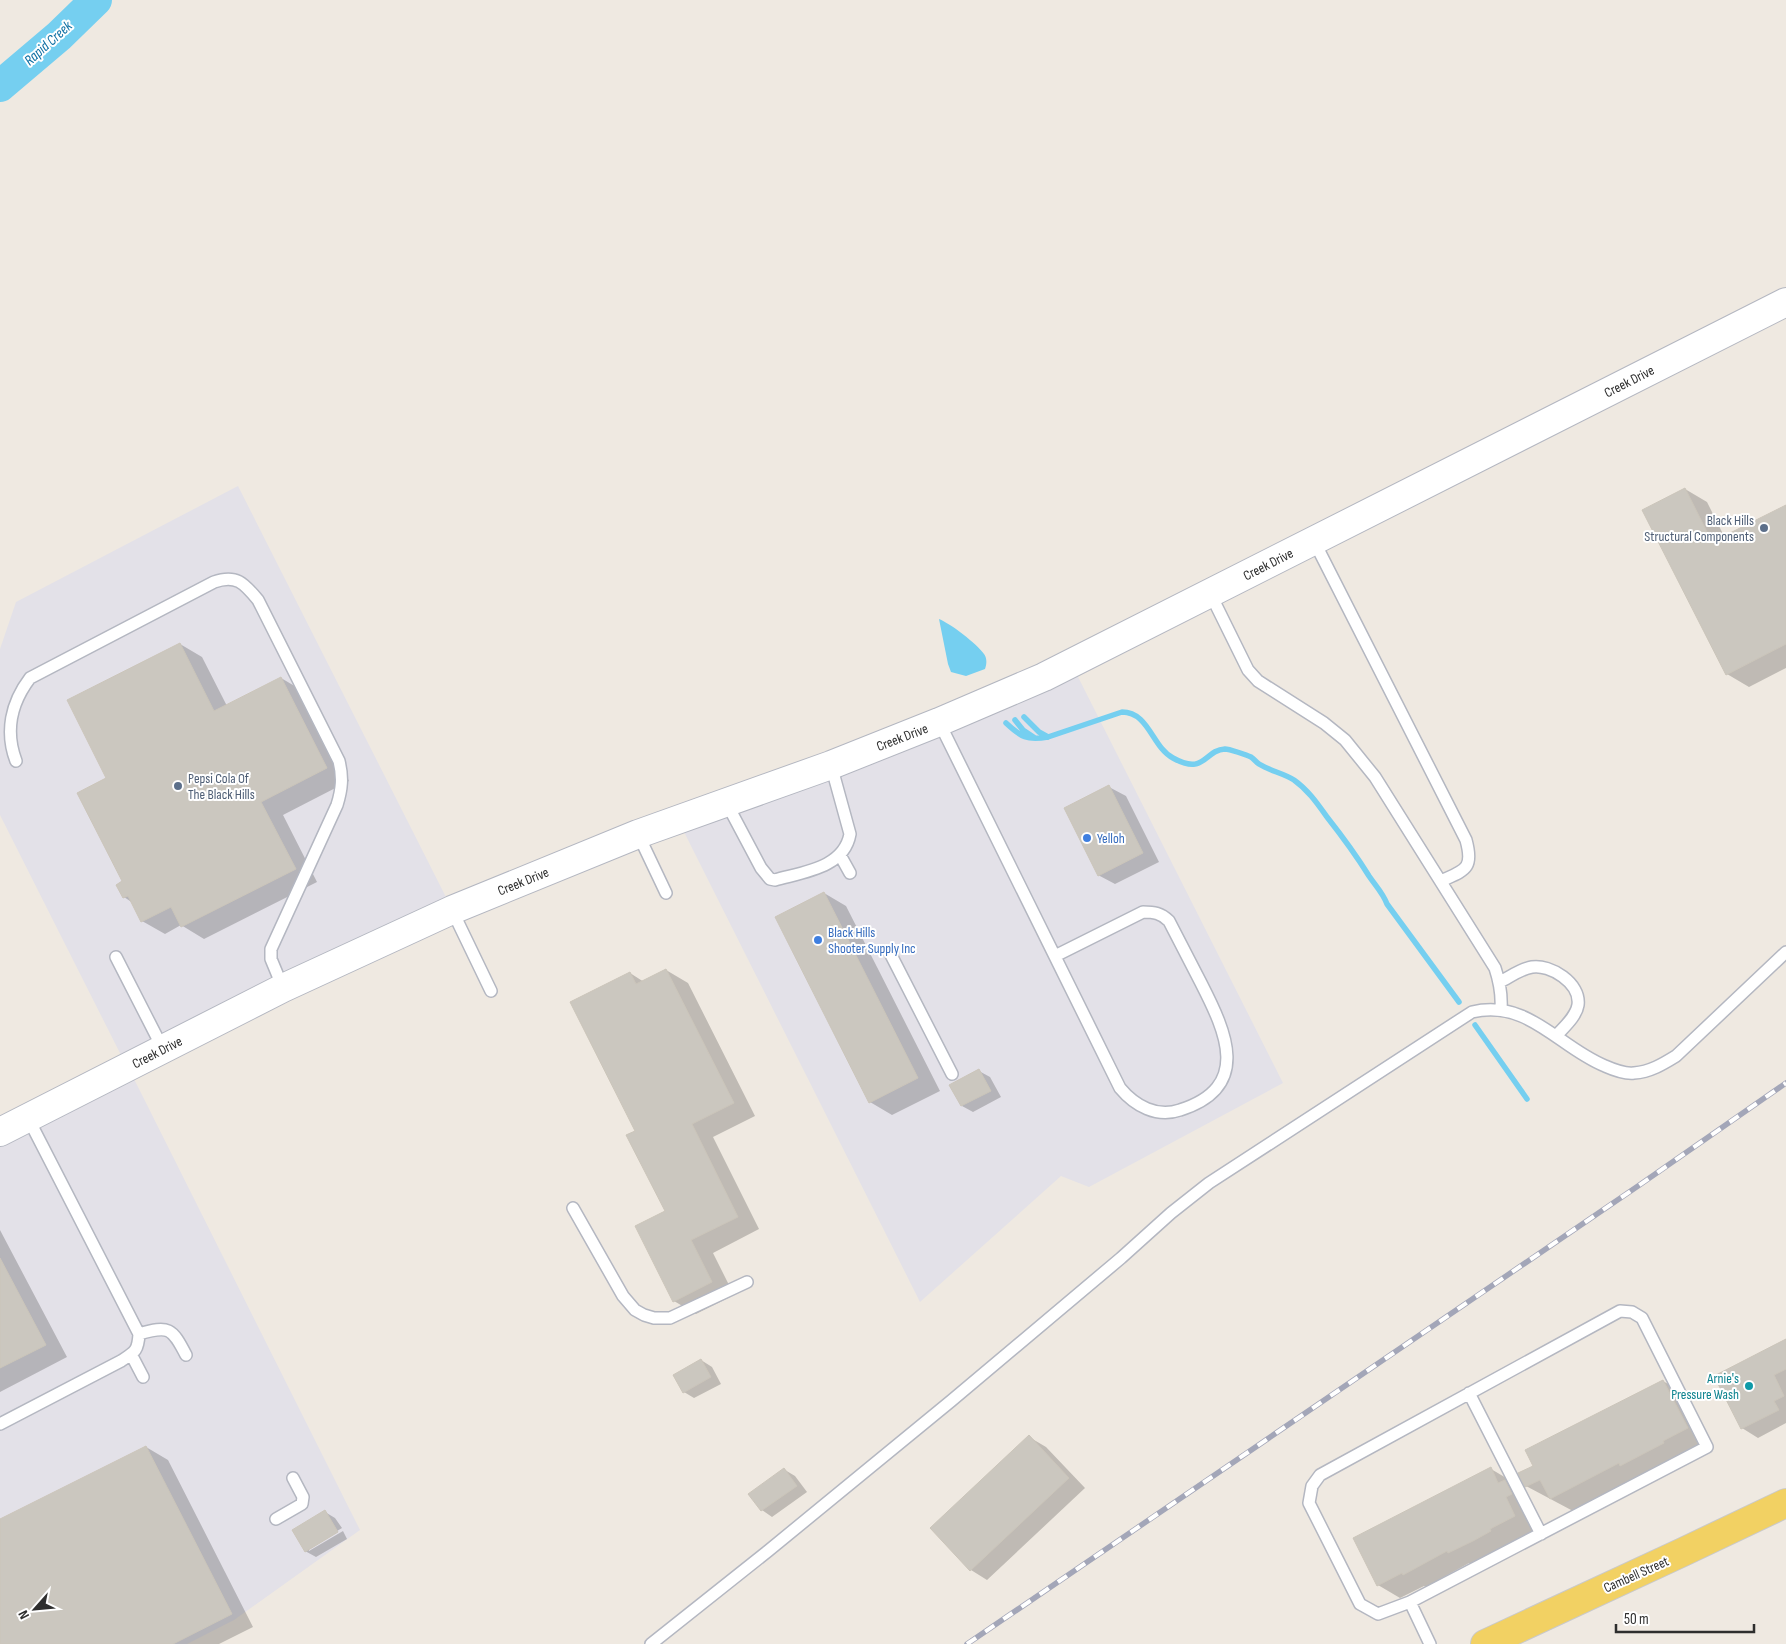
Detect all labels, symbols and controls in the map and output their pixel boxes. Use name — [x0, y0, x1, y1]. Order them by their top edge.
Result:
water label: Rapid Creek — [20, 17, 77, 70]
street label: Creek Drive — [1601, 362, 1657, 401]
place label: Black Hills Structural Components — [1644, 512, 1754, 545]
marker: Black Hills Structural Components — [1758, 522, 1770, 534]
street label: Creek Drive — [1240, 545, 1296, 584]
street label: Creek Drive — [874, 720, 930, 755]
place label: Pepsi Cola Of The Black Hills — [188, 770, 255, 803]
marker: Pepsi Cola Of The Black Hills — [172, 780, 184, 792]
place label: Yelloh — [1097, 830, 1125, 847]
marker: Yelloh — [1081, 832, 1093, 844]
street label: Creek Drive — [495, 864, 551, 899]
place label: Black Hills Shooter Supply Inc — [828, 924, 916, 957]
marker: Black Hills Shooter Supply Inc — [812, 934, 824, 946]
street label: Creek Drive — [129, 1033, 185, 1072]
place label: Arnie's Pressure Wash — [1671, 1370, 1739, 1403]
marker: Arnie's Pressure Wash — [1743, 1380, 1755, 1392]
street label: Cambell Street — [1601, 1553, 1671, 1596]
north arrow — [10, 1584, 60, 1634]
scale bar — [1616, 1602, 1754, 1634]
text: N — [15, 1607, 33, 1622]
text: 50 m — [1624, 1610, 1649, 1629]

